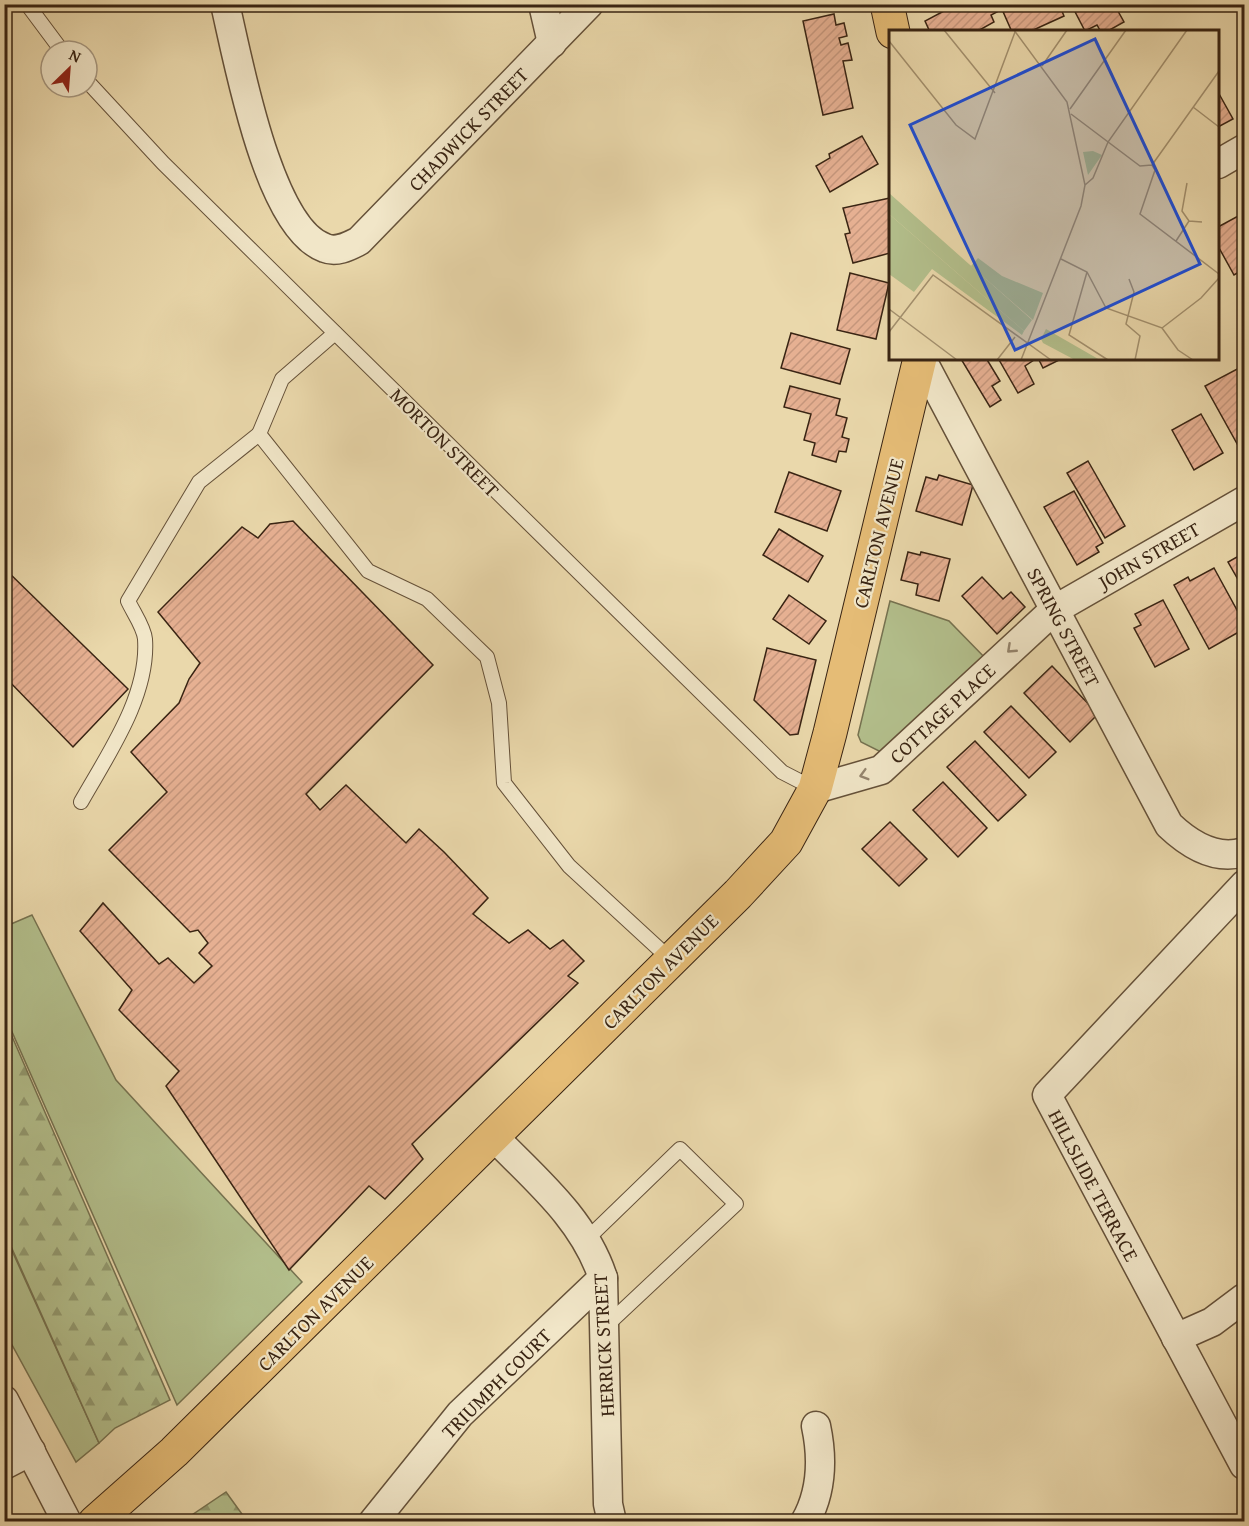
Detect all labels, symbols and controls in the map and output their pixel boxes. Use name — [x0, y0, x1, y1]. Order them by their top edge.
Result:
inset map — [889, 30, 1219, 360]
north arrow — [39, 39, 99, 99]
text: N — [65, 42, 86, 69]
street label: CHADWICK STREET — [401, 61, 535, 197]
street label: MORTON STREET — [384, 381, 506, 503]
street label: CARLTON AVENUE — [845, 455, 911, 611]
street label: JOHN STREET — [1090, 514, 1205, 597]
street label: SPRING STREET — [1020, 562, 1108, 692]
one-way arrow — [1008, 642, 1018, 653]
street label: COTTAGE PLACE — [882, 656, 1002, 770]
one-way arrow — [859, 768, 870, 780]
street label: CARLTON AVENUE — [596, 907, 724, 1035]
street label: HILLSLIDE TERRACE — [1042, 1104, 1146, 1266]
street label: CARLTON AVENUE — [251, 1249, 379, 1377]
street label: HERRICK STREET — [585, 1273, 621, 1417]
street label: TRIUMPH COURT — [434, 1321, 558, 1445]

